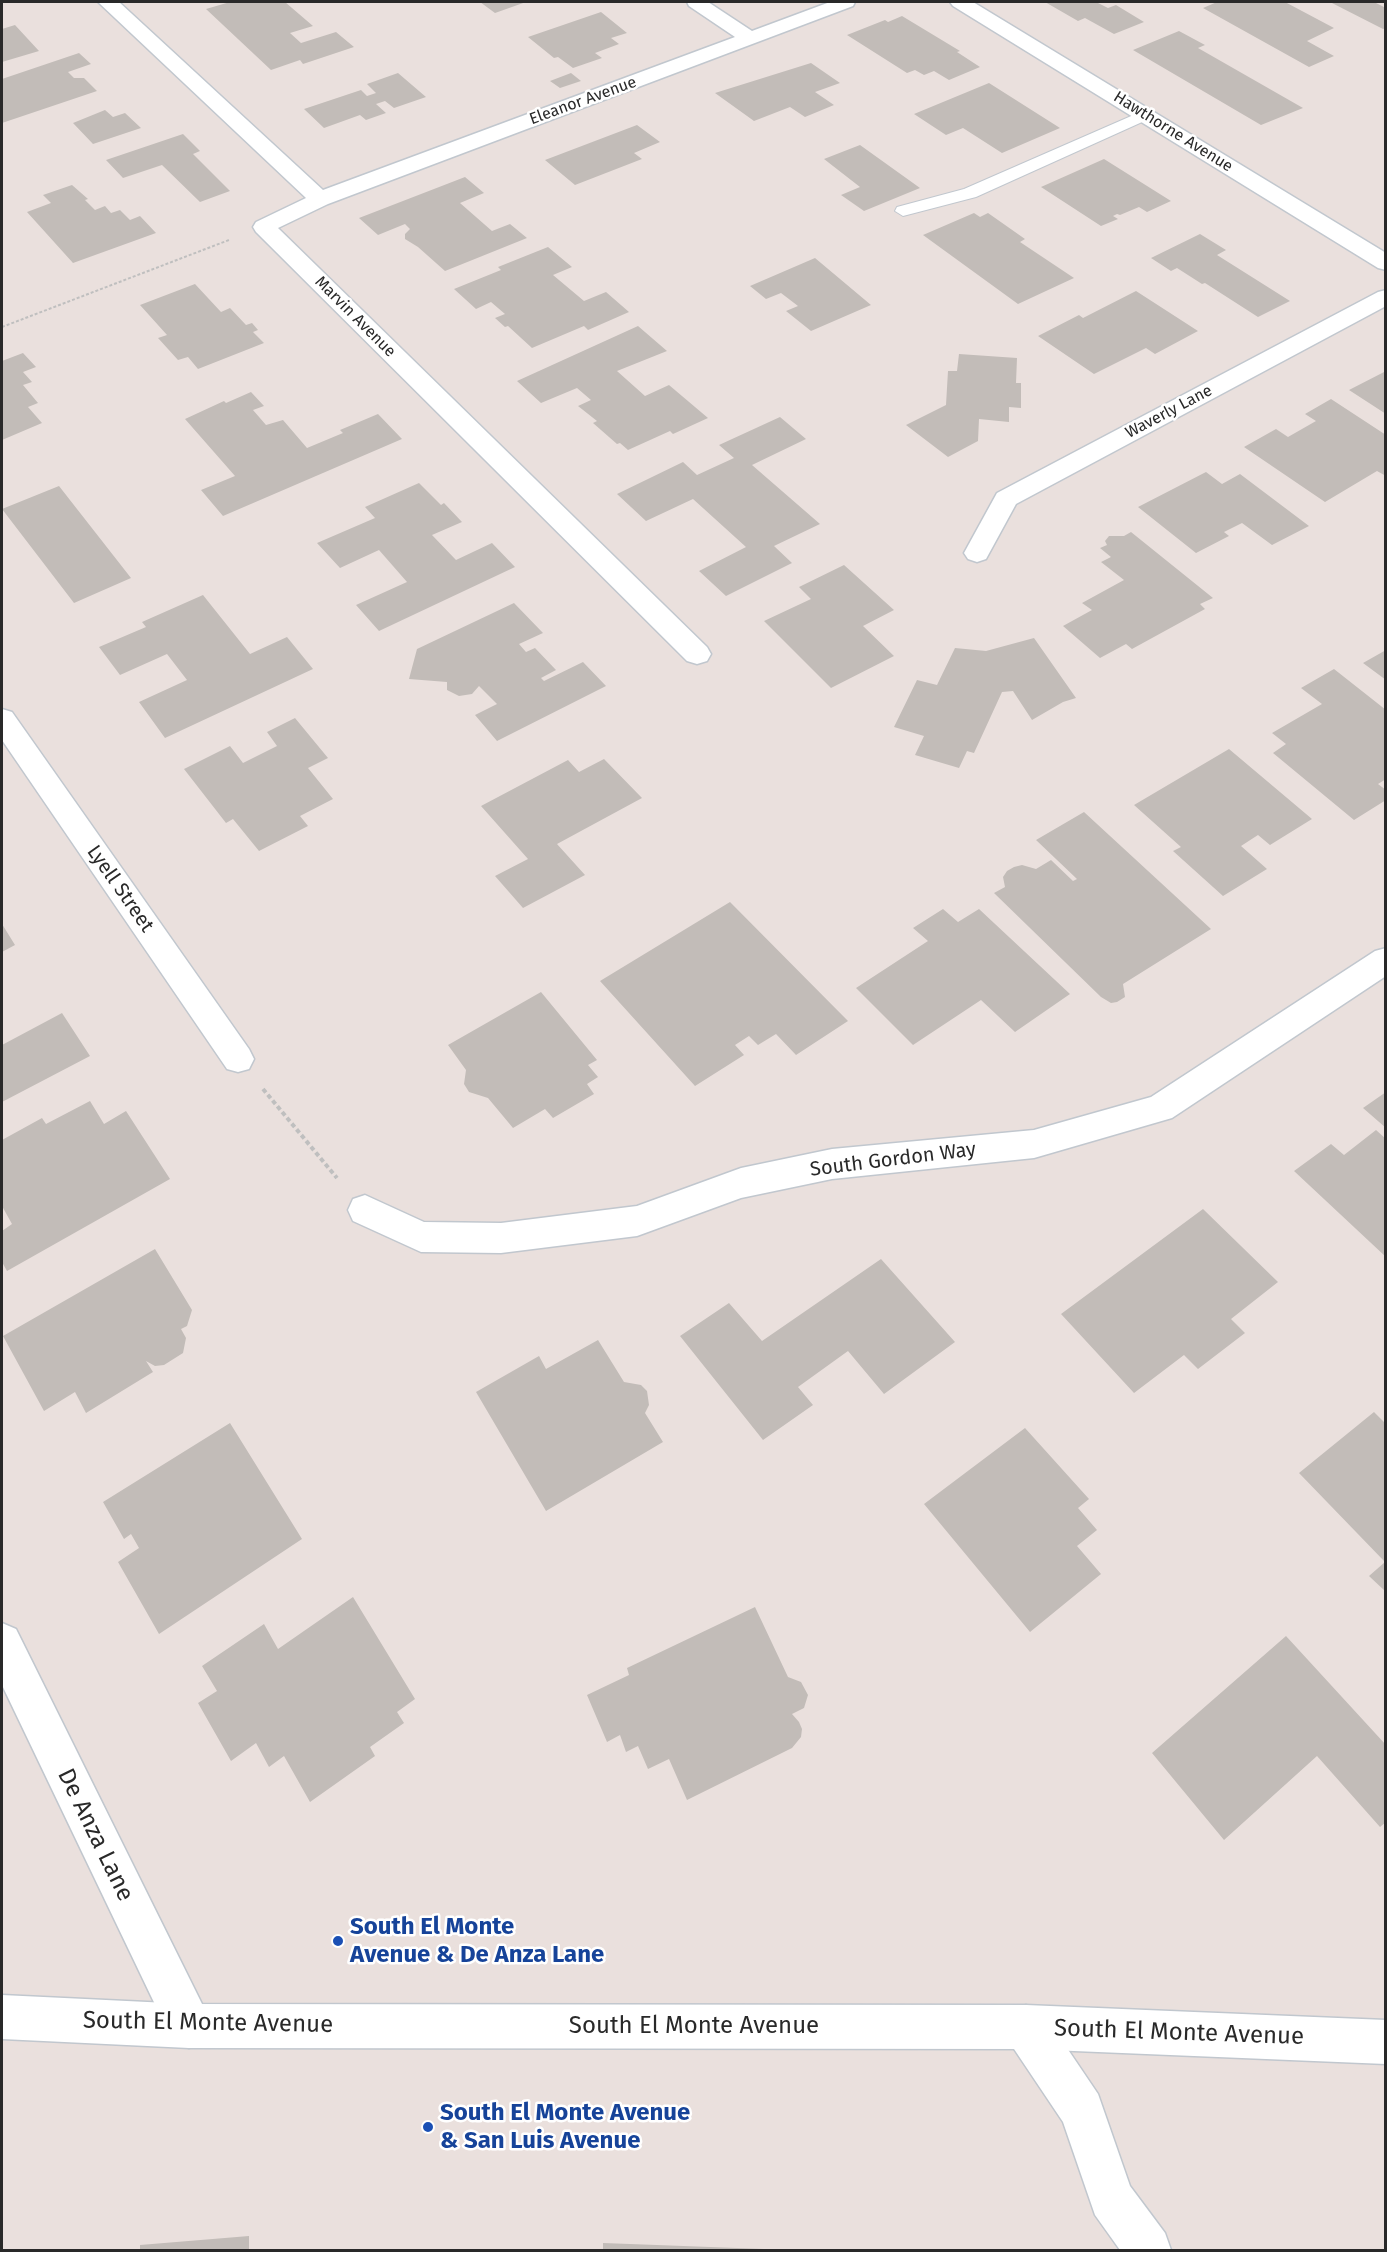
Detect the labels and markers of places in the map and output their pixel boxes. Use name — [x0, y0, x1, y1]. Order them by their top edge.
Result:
place label: South El Monte Avenue & De Anza Lane — [350, 1913, 604, 1969]
marker: South El Monte Avenue & De Anza Lane — [331, 1934, 345, 1948]
place label: South El Monte Avenue & San Luis Avenue — [440, 2099, 690, 2155]
marker: South El Monte Avenue & San Luis Avenue — [421, 2120, 435, 2134]

